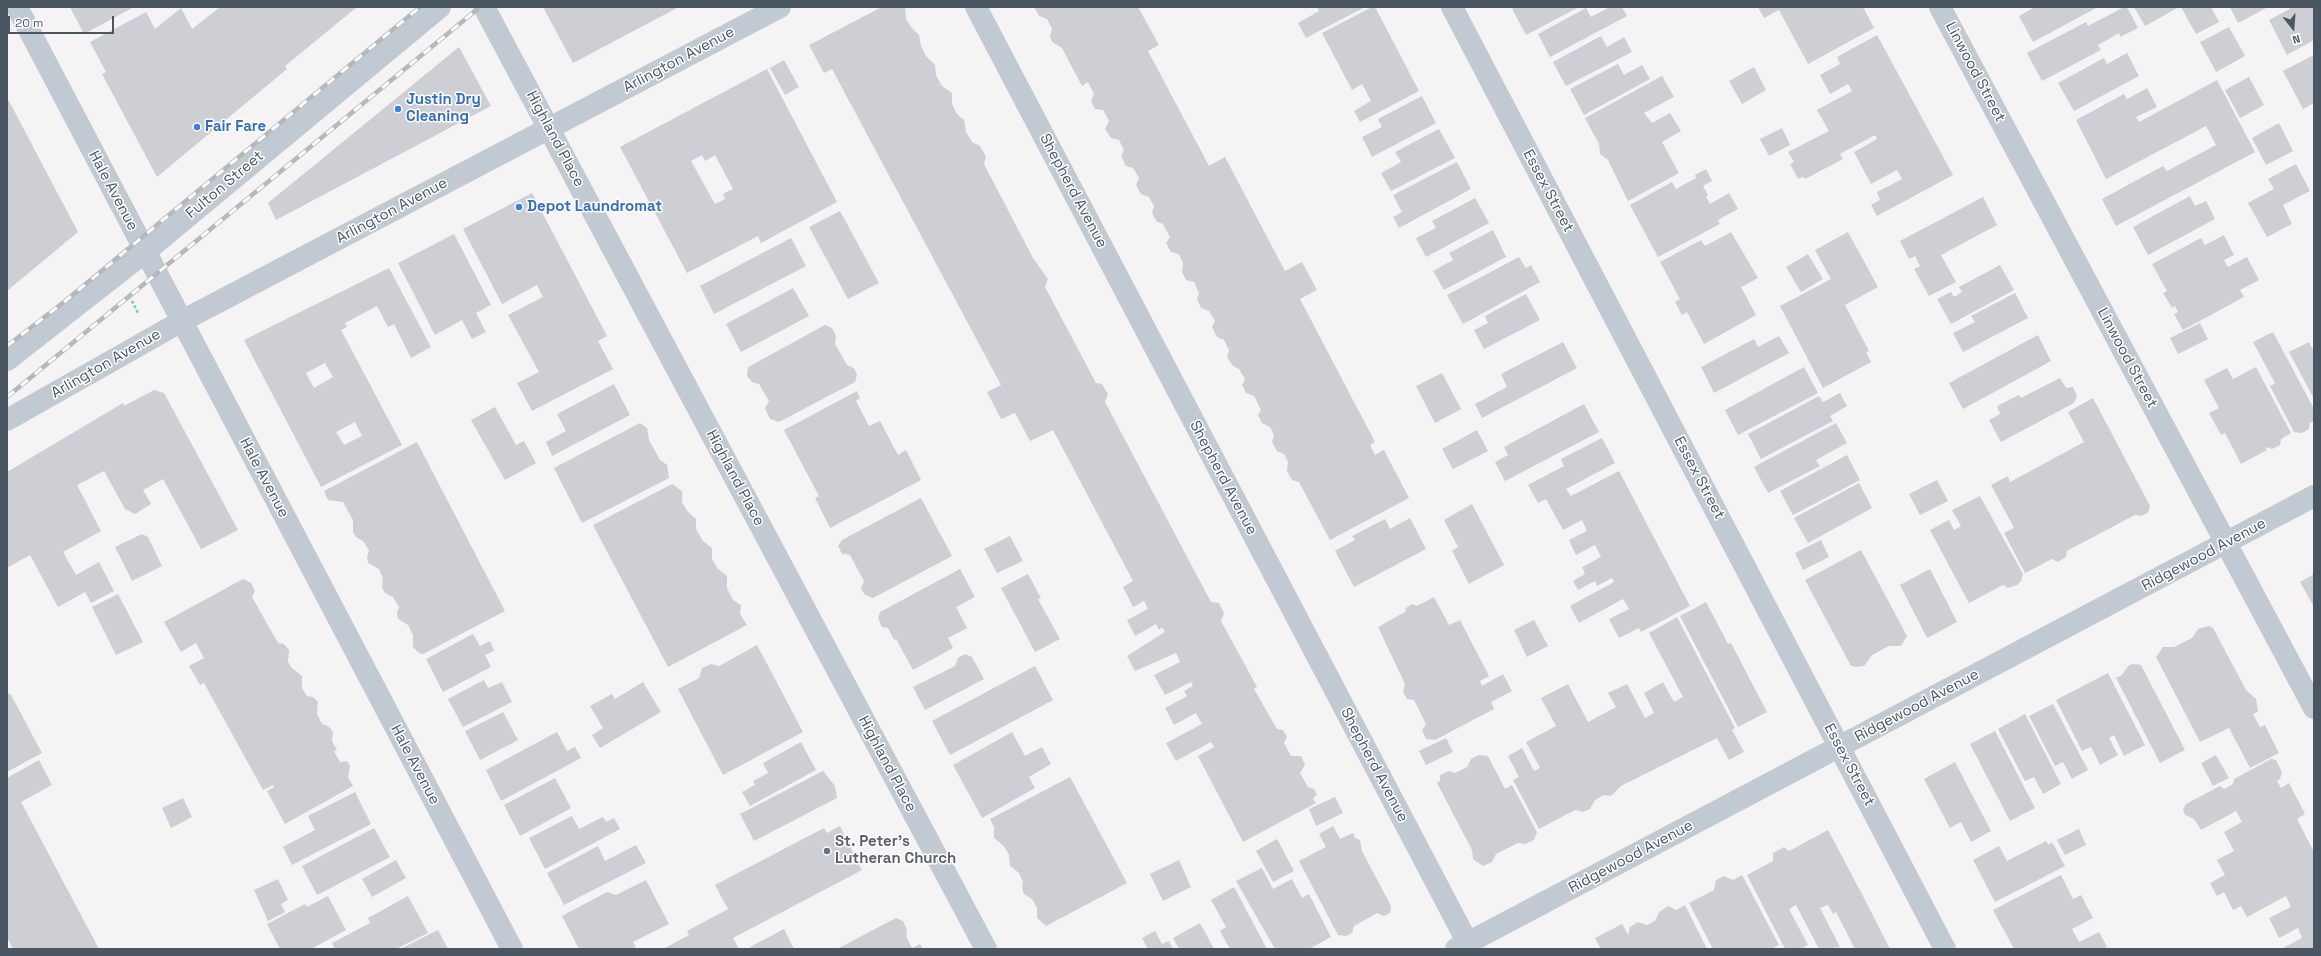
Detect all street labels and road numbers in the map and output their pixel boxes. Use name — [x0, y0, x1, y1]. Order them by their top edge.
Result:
street label: Linwood Street — [1941, 19, 2009, 125]
street label: Arlington Avenue — [620, 23, 738, 97]
street label: Highland Place — [522, 88, 588, 190]
street label: Shepherd Avenue — [1035, 131, 1111, 251]
street label: Essex Street — [1519, 146, 1577, 236]
street label: Fulton Street — [183, 147, 267, 223]
street label: Hale Avenue — [84, 148, 142, 234]
street label: Arlington Avenue — [333, 174, 451, 248]
street label: Linwood Street — [2093, 305, 2161, 411]
street label: Arlington Avenue — [48, 325, 164, 403]
street label: Shepherd Avenue — [1185, 418, 1261, 538]
street label: Highland Place — [702, 427, 768, 529]
street label: Essex Street — [1670, 433, 1728, 523]
street label: Hale Avenue — [235, 435, 293, 521]
street label: Ridgewood Avenue — [2139, 515, 2269, 595]
street label: Ridgewood Avenue — [1852, 666, 1982, 746]
street label: Shepherd Avenue — [1336, 705, 1412, 825]
street label: Highland Place — [854, 713, 920, 815]
street label: Essex Street — [1820, 720, 1878, 810]
street label: Hale Avenue — [386, 722, 444, 808]
street label: Ridgewood Avenue — [1566, 817, 1696, 897]

